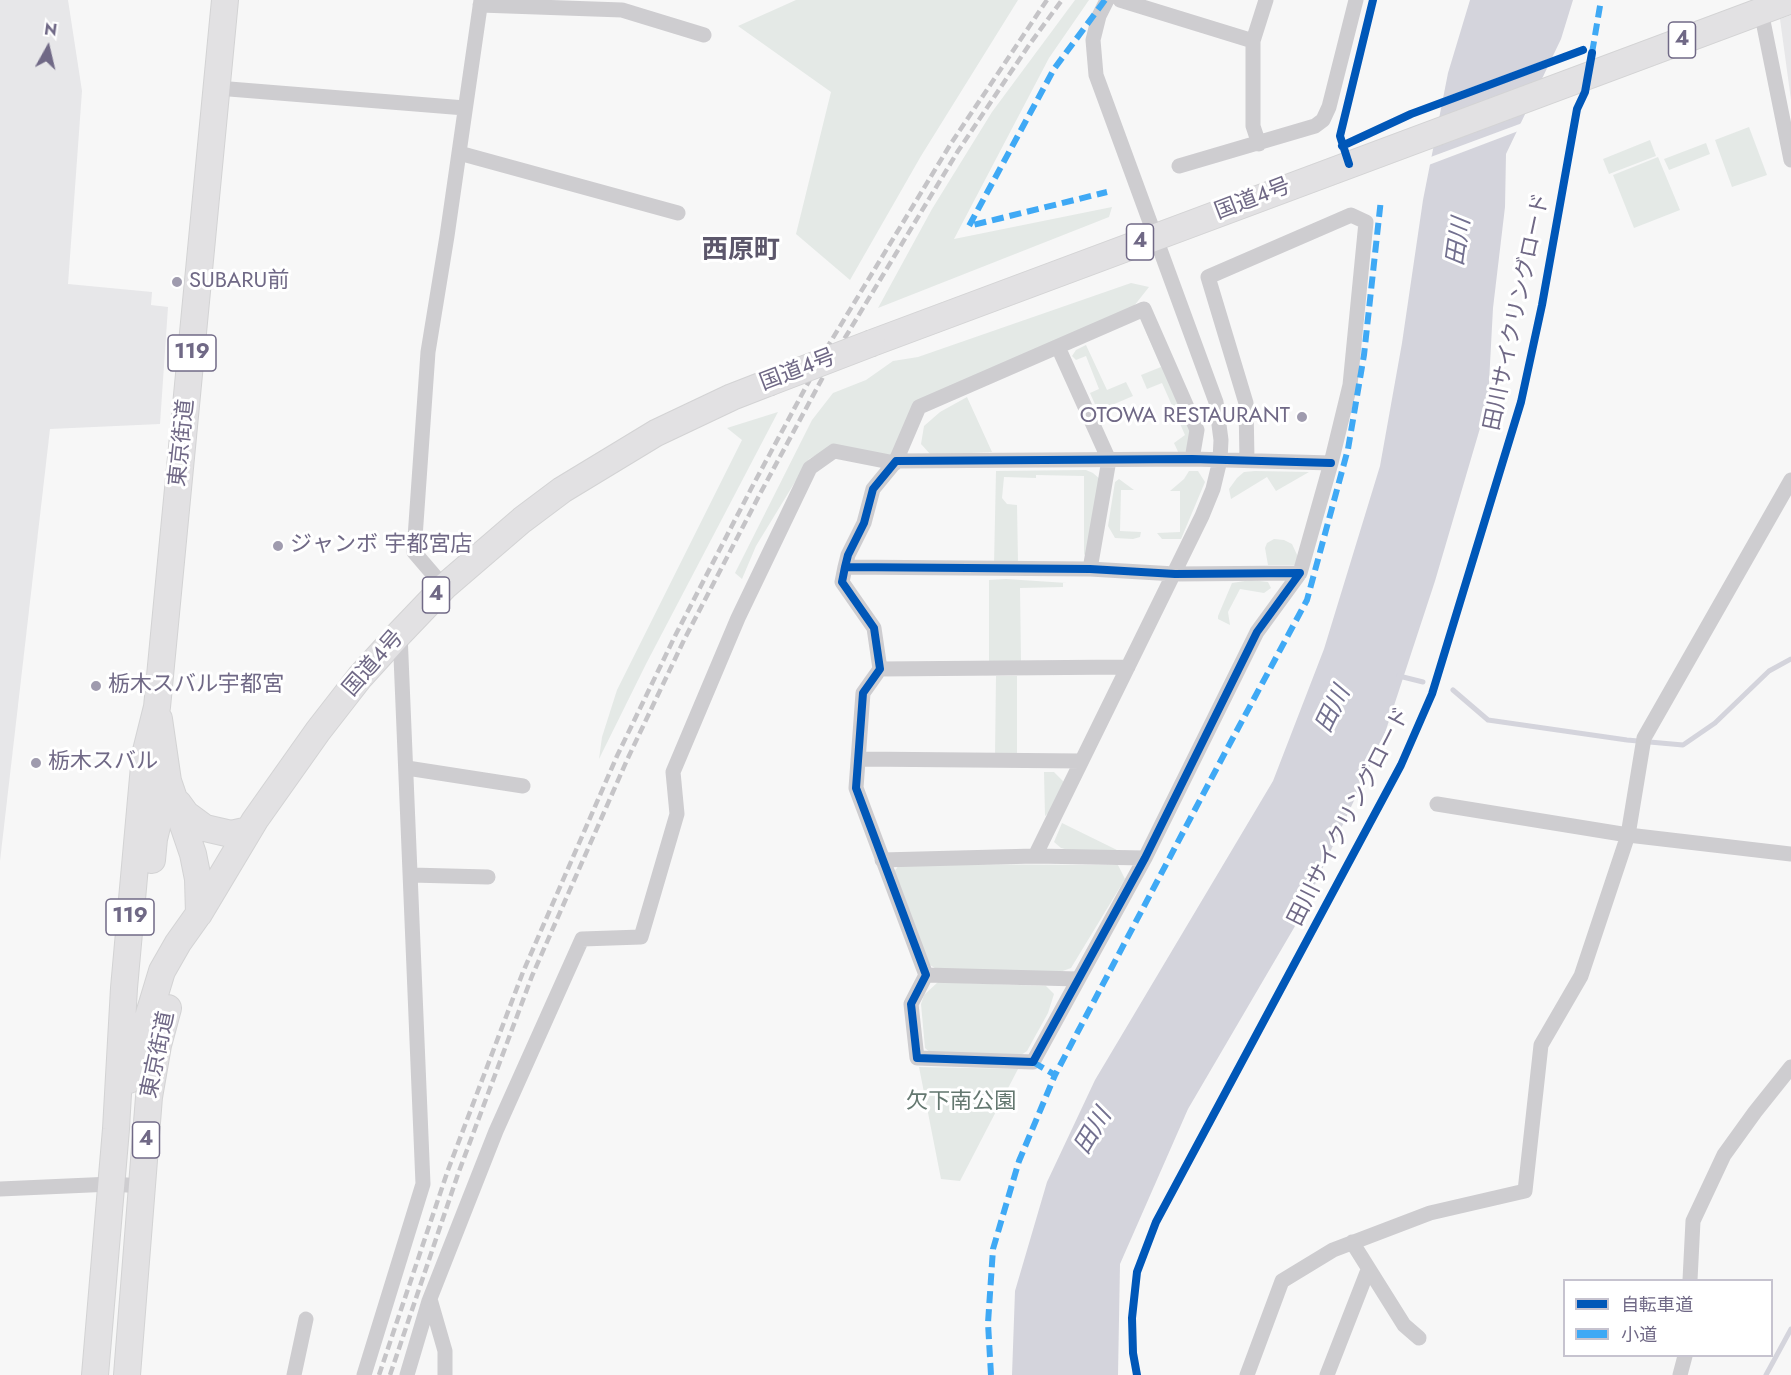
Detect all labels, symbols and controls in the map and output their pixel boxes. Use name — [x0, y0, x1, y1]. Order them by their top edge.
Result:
text: N — [43, 17, 58, 42]
north arrow — [18, 18, 78, 78]
road number: 4 — [1668, 22, 1696, 58]
street label: 国道4号 — [1211, 174, 1295, 226]
street label: 田川サイクリングロード — [1480, 191, 1556, 433]
water label: 田川 — [1442, 216, 1478, 268]
road number: 4 — [1126, 224, 1154, 260]
district label: 西原町 — [702, 236, 780, 268]
place label: SUBARU前 — [189, 269, 289, 295]
marker: SUBARU前 — [170, 275, 184, 289]
road number: 119 — [168, 335, 216, 371]
street label: 国道4号 — [756, 345, 840, 397]
street label: 東京街道 — [165, 398, 201, 488]
place label: OTOWA RESTAURANT — [1080, 404, 1290, 430]
marker: OTOWA RESTAURANT — [1295, 410, 1309, 424]
place label: ジャンボ 宇都宮店 — [290, 533, 473, 559]
marker: ジャンボ 宇都宮店 — [271, 539, 285, 553]
road number: 4 — [422, 577, 450, 613]
street label: 国道4号 — [338, 626, 410, 702]
place label: 栃木スバル宇都宮 — [108, 673, 284, 699]
marker: 栃木スバル宇都宮 — [89, 679, 103, 693]
water label: 田川 — [1311, 682, 1357, 738]
street label: 田川サイクリングロード — [1283, 703, 1417, 931]
place label: 栃木スバル — [48, 750, 158, 776]
marker: 栃木スバル — [29, 756, 43, 770]
road number: 119 — [106, 899, 154, 935]
street label: 東京街道 — [137, 1009, 181, 1101]
park label: 欠下南公園 — [906, 1090, 1016, 1116]
water label: 田川 — [1069, 1104, 1119, 1160]
road number: 4 — [132, 1122, 160, 1158]
legend — [1563, 1279, 1773, 1357]
text: 自転車道 — [1621, 1292, 1693, 1318]
text: 小道 — [1621, 1322, 1657, 1348]

